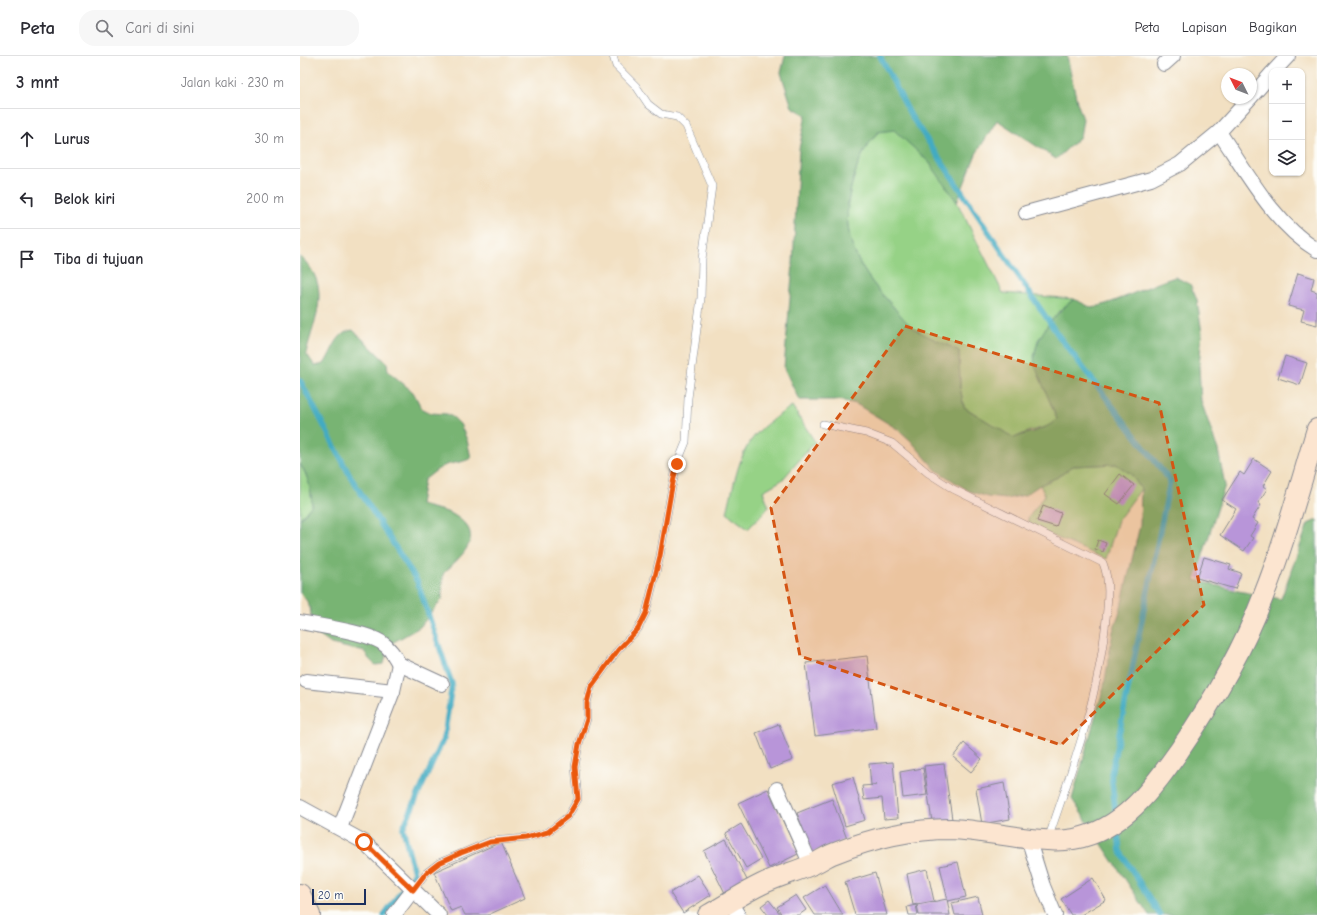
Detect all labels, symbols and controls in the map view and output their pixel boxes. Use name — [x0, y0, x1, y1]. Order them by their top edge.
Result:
search box — [79, 10, 359, 46]
text: Peta — [20, 17, 55, 39]
icon: search — [93, 17, 115, 39]
text: Cari di sini — [125, 19, 194, 37]
text: Peta — [1135, 19, 1160, 36]
text: Lapisan — [1182, 19, 1227, 36]
text: Bagikan — [1249, 19, 1297, 36]
north arrow — [1221, 68, 1257, 104]
map controls — [1269, 68, 1305, 176]
button: + — [1269, 68, 1305, 104]
text: 3 mnt — [16, 73, 59, 92]
text: Jalan kaki · 230 m — [181, 75, 284, 90]
button: − — [1269, 104, 1305, 140]
icon: ahead — [16, 128, 38, 150]
text: Lurus — [54, 130, 90, 148]
text: 30 m — [254, 131, 284, 146]
button: layers — [1269, 140, 1305, 176]
icon: left — [16, 188, 38, 210]
text: Belok kiri — [54, 190, 115, 208]
text: 200 m — [246, 191, 284, 206]
icon: arrive — [16, 248, 38, 270]
text: Tiba di tujuan — [54, 250, 143, 268]
route end — [668, 455, 686, 473]
route start — [355, 833, 373, 851]
scale bar — [312, 887, 366, 906]
text: 20 m — [318, 889, 343, 902]

